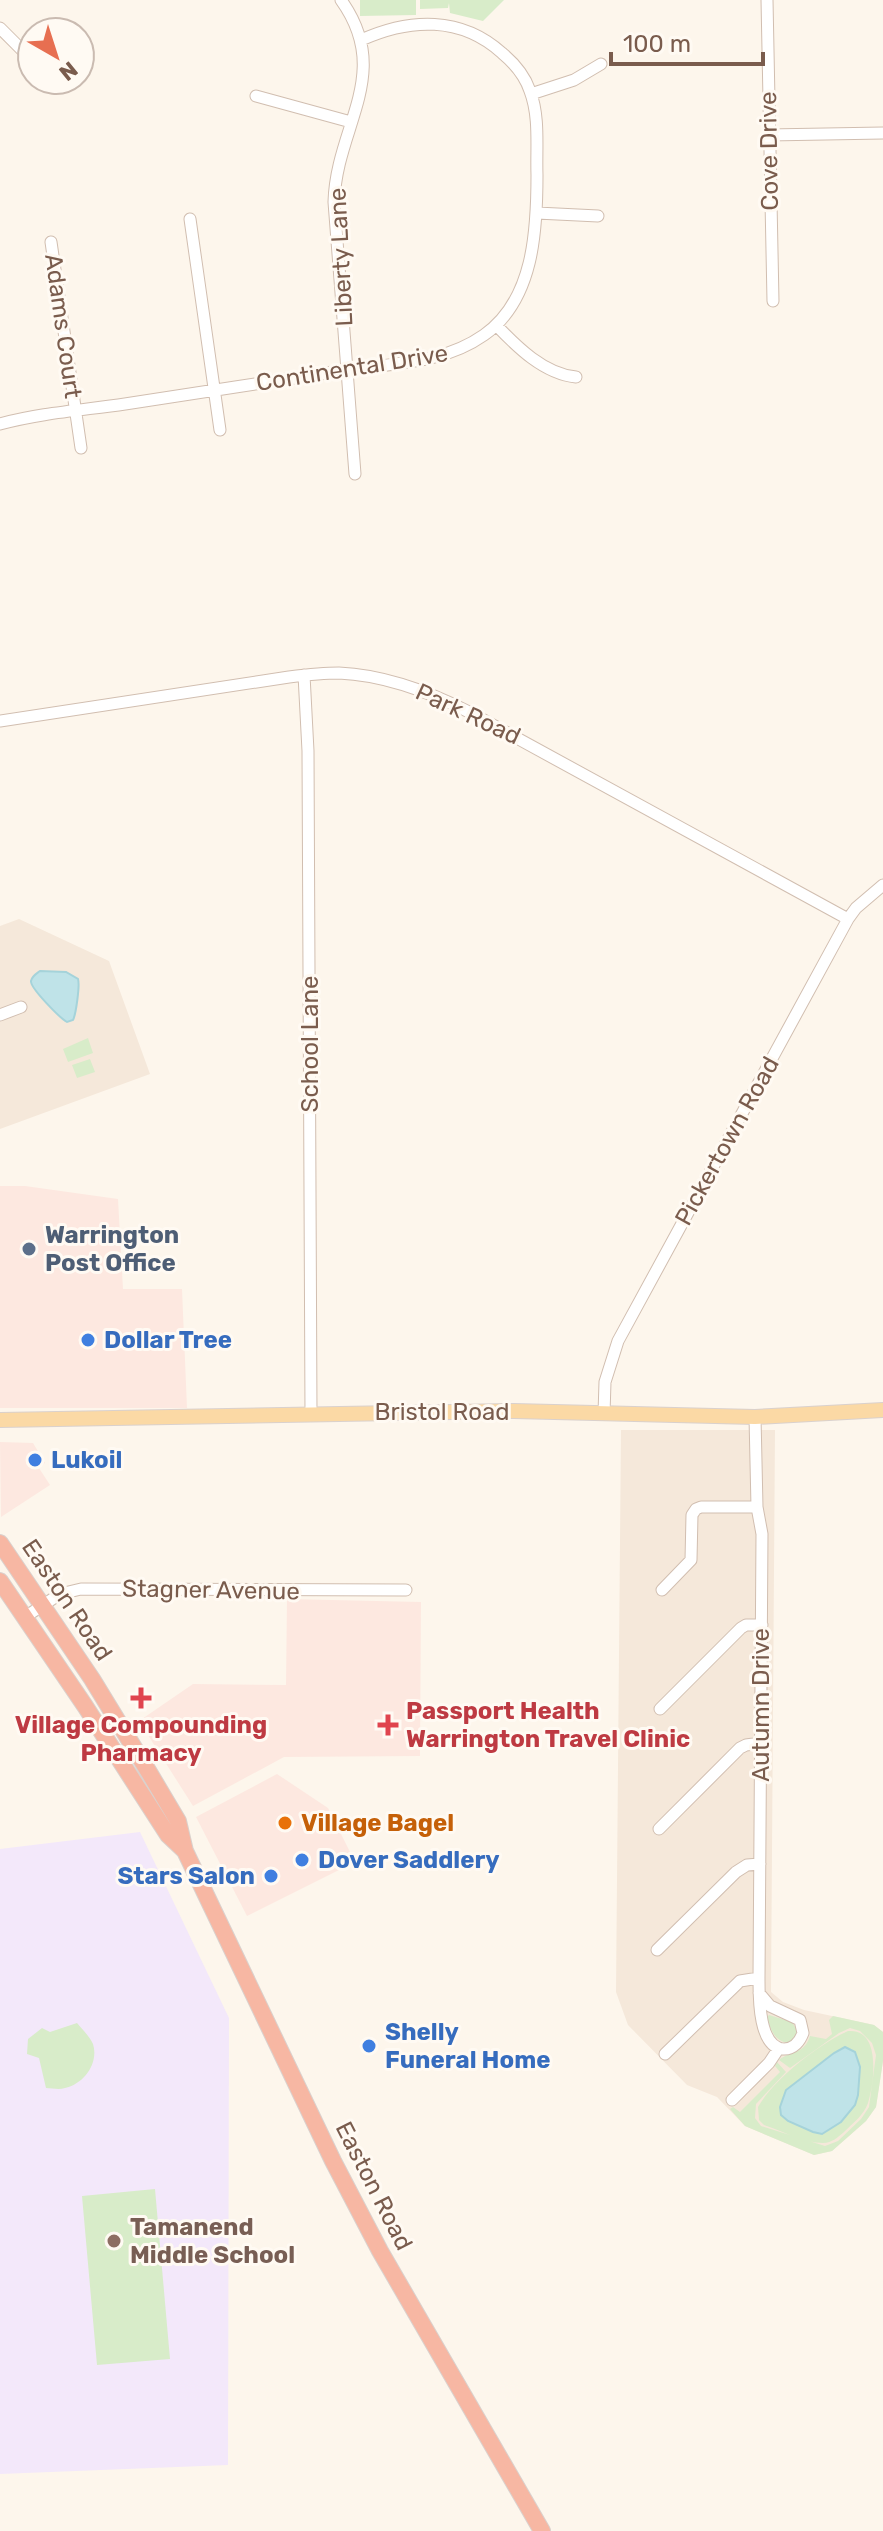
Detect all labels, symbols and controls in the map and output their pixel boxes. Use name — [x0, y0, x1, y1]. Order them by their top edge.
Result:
north arrow — [16, 16, 96, 96]
scale bar — [611, 16, 763, 66]
text: 100 m — [623, 30, 691, 58]
text: N — [54, 56, 83, 87]
street label: Cove Drive — [754, 91, 784, 211]
street label: Liberty Lane — [323, 187, 359, 327]
street label: Adams Court — [39, 252, 87, 400]
street label: Continental Drive — [254, 339, 450, 397]
street label: Park Road — [411, 678, 525, 750]
street label: School Lane — [296, 976, 324, 1112]
street label: Pickertown Road — [669, 1052, 785, 1230]
place label: Warrington Post Office — [45, 1221, 179, 1277]
marker: Warrington Post Office — [20, 1240, 38, 1258]
place label: Dollar Tree — [104, 1326, 232, 1354]
marker: Dollar Tree — [79, 1331, 97, 1349]
street label: Bristol Road — [375, 1398, 509, 1426]
place label: Lukoil — [51, 1446, 122, 1474]
marker: Lukoil — [26, 1451, 44, 1469]
street label: Easton Road — [16, 1534, 118, 1666]
street label: Stagner Avenue — [122, 1574, 300, 1606]
street label: Autumn Drive — [747, 1628, 775, 1782]
marker: Village Compounding Pharmacy — [132, 1689, 150, 1707]
place label: Passport Health Warrington Travel Clinic — [406, 1697, 690, 1753]
place label: Village Compounding Pharmacy — [15, 1711, 267, 1767]
marker: Passport Health Warrington Travel Clinic — [377, 1714, 399, 1736]
place label: Village Bagel — [301, 1809, 454, 1837]
marker: Village Bagel — [276, 1814, 294, 1832]
place label: Dover Saddlery — [318, 1846, 500, 1874]
marker: Dover Saddlery — [293, 1851, 311, 1869]
place label: Stars Salon — [117, 1862, 255, 1890]
marker: Stars Salon — [262, 1867, 280, 1885]
place label: Shelly Funeral Home — [385, 2018, 550, 2074]
marker: Shelly Funeral Home — [360, 2037, 378, 2055]
street label: Easton Road — [330, 2117, 418, 2255]
place label: Tamanend Middle School — [130, 2213, 295, 2269]
marker: Tamanend Middle School — [105, 2232, 123, 2250]

